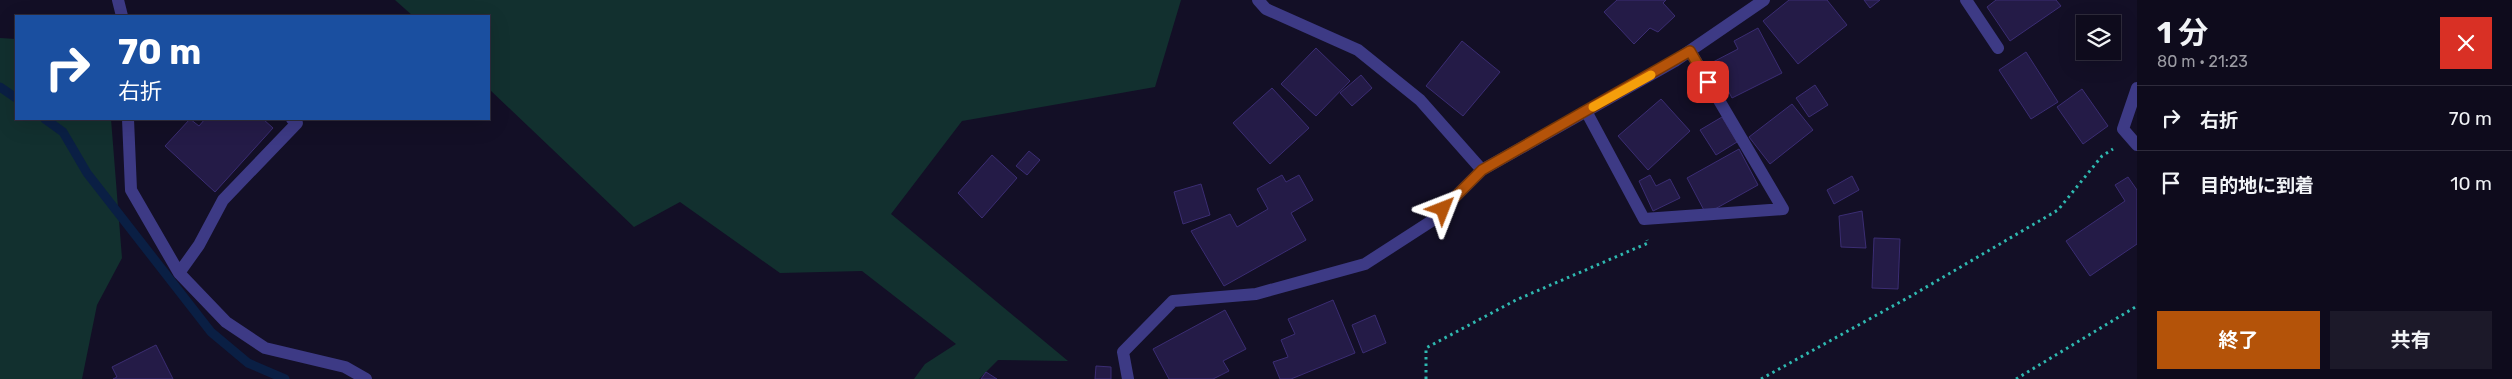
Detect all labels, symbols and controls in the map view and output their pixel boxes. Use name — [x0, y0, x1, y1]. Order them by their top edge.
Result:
map controls — [2076, 15, 2121, 60]
button: layers — [2076, 15, 2121, 60]
text: 1 分 — [2157, 15, 2208, 51]
button: close — [2440, 17, 2492, 69]
text: 70 m — [118, 31, 201, 73]
icon: right — [35, 35, 100, 100]
text: 80 m · 21:23 — [2157, 52, 2248, 71]
pin — [1687, 61, 1729, 103]
icon: arrive — [1694, 68, 1722, 96]
text: 右折 — [118, 78, 162, 105]
icon: right — [2157, 104, 2185, 132]
text: 70 m — [2449, 107, 2492, 130]
text: 右折 — [2200, 109, 2238, 132]
icon: arrive — [2157, 169, 2185, 197]
text: 10 m — [2450, 172, 2492, 195]
text: 目的地に到着 — [2200, 174, 2314, 197]
position arrow — [1416, 182, 1468, 234]
button: 終了 — [2157, 311, 2320, 369]
button: 共有 — [2330, 311, 2492, 369]

